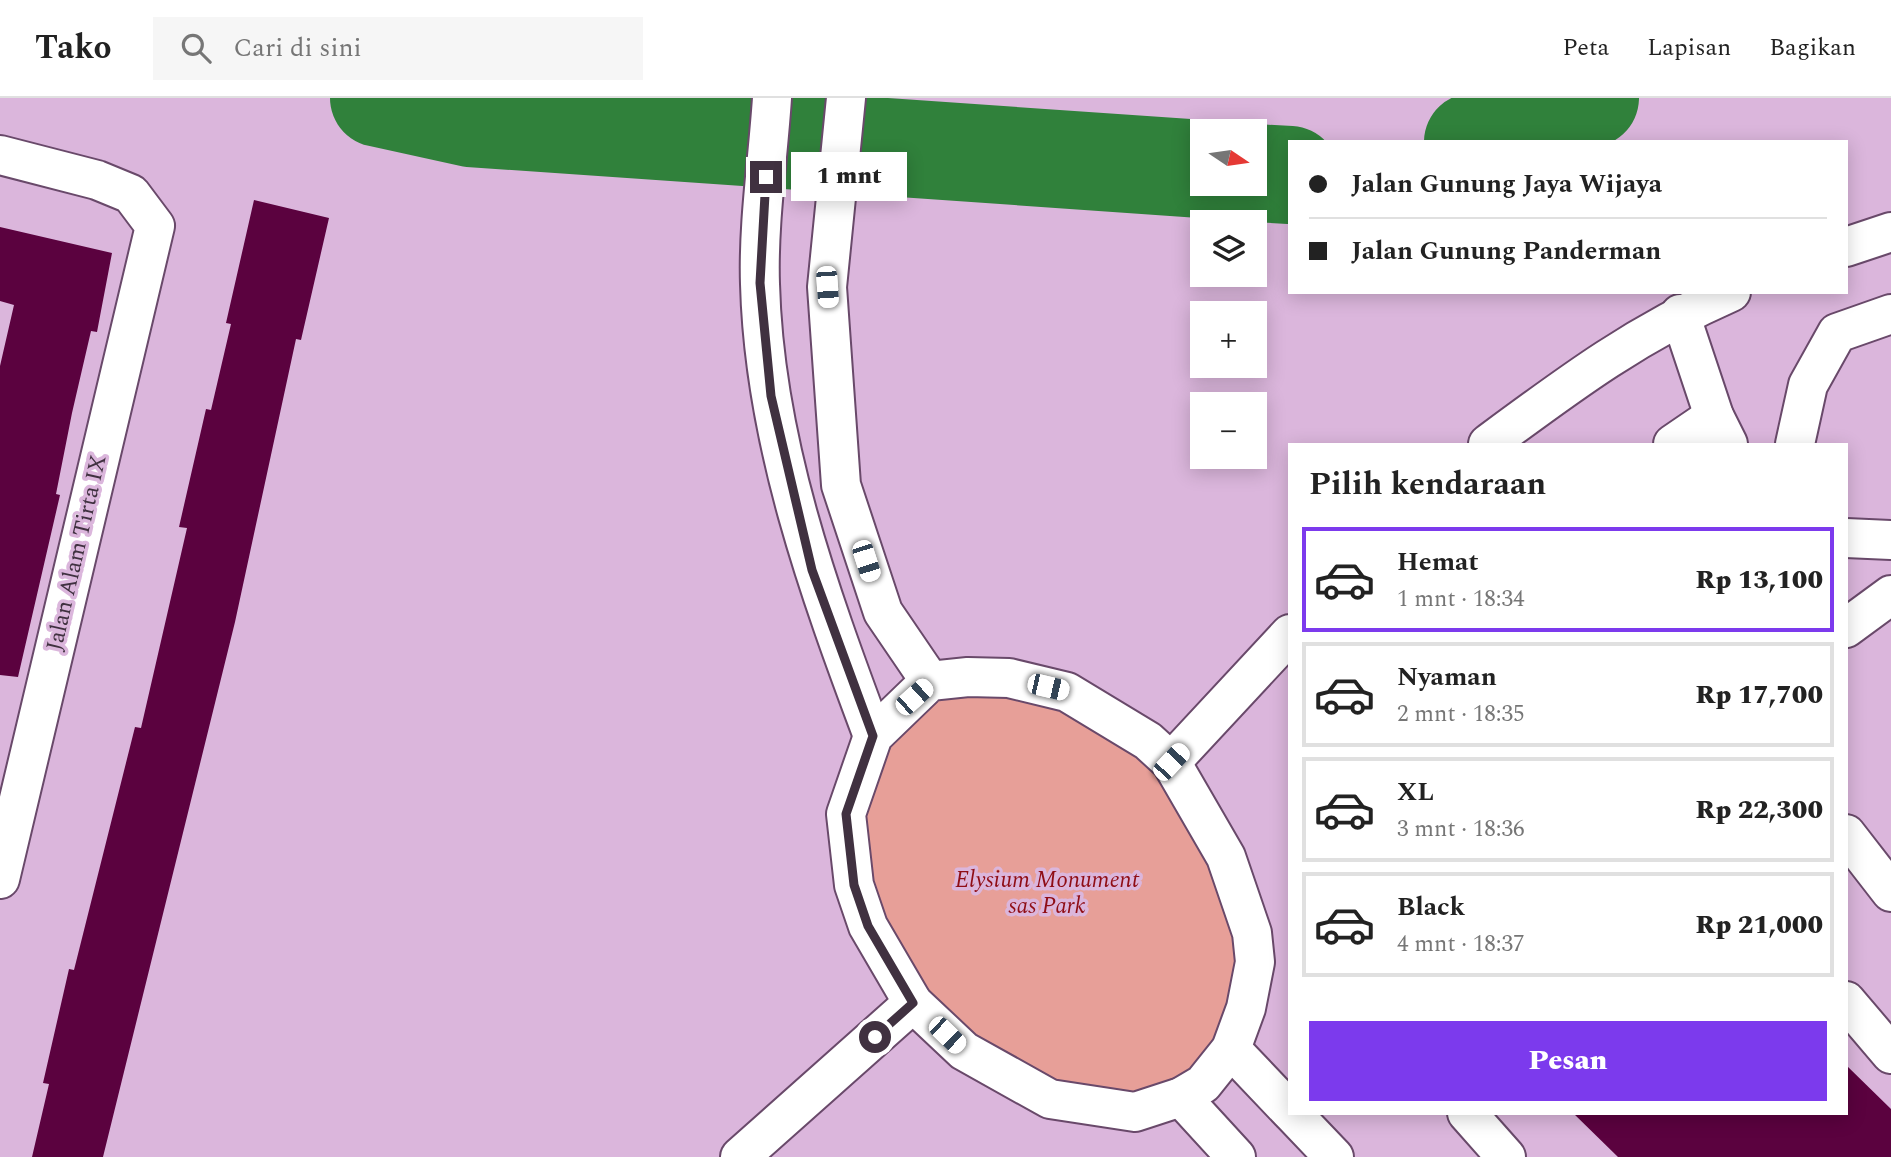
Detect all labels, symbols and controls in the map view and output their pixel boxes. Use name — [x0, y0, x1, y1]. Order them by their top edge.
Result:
search box — [153, 17, 643, 80]
text: Tako — [35, 23, 111, 73]
text: Cari di sini — [233, 28, 362, 68]
icon: search — [177, 29, 215, 67]
text: Peta — [1562, 30, 1609, 66]
text: Lapisan — [1647, 30, 1731, 66]
text: Bagikan — [1769, 30, 1856, 66]
north arrow — [1190, 119, 1267, 196]
map controls — [1190, 119, 1267, 469]
callout: 1 mnt — [790, 153, 906, 202]
text: 1 mnt — [817, 159, 882, 194]
route end — [750, 161, 782, 193]
text: Jalan Gunung Jaya Wijaya — [1351, 164, 1662, 204]
button: layers — [1190, 210, 1267, 287]
text: Jalan Gunung Panderman — [1351, 231, 1661, 271]
car — [816, 265, 839, 309]
button: + — [1190, 301, 1267, 378]
button: − — [1190, 392, 1267, 469]
street label: Jalan Alam Tirta IX — [37, 452, 117, 654]
text: Pilih kendaraan — [1309, 460, 1546, 509]
car — [850, 538, 883, 584]
text: Hemat — [1397, 542, 1478, 582]
icon: car — [1313, 548, 1376, 611]
text: Rp 13,100 — [1695, 560, 1823, 600]
text: 1 mnt · 18:34 — [1397, 582, 1525, 617]
text: Nyaman — [1397, 657, 1497, 697]
icon: car — [1313, 663, 1376, 726]
car — [1026, 672, 1071, 702]
car — [892, 675, 937, 719]
text: Rp 17,700 — [1695, 675, 1823, 715]
text: 2 mnt · 18:35 — [1397, 697, 1525, 732]
car — [1149, 739, 1194, 785]
text: XL — [1397, 772, 1434, 812]
icon: car — [1313, 778, 1376, 841]
text: Rp 22,300 — [1695, 790, 1823, 830]
text: 3 mnt · 18:36 — [1397, 812, 1525, 847]
park label: Elysium Monument sas Park — [955, 863, 1140, 924]
text: Black — [1397, 887, 1465, 927]
icon: car — [1313, 893, 1376, 956]
text: Rp 21,000 — [1695, 905, 1823, 945]
text: 4 mnt · 18:37 — [1397, 927, 1525, 962]
car — [925, 1013, 970, 1057]
route start — [859, 1021, 891, 1053]
button: Pesan — [1309, 1021, 1827, 1101]

